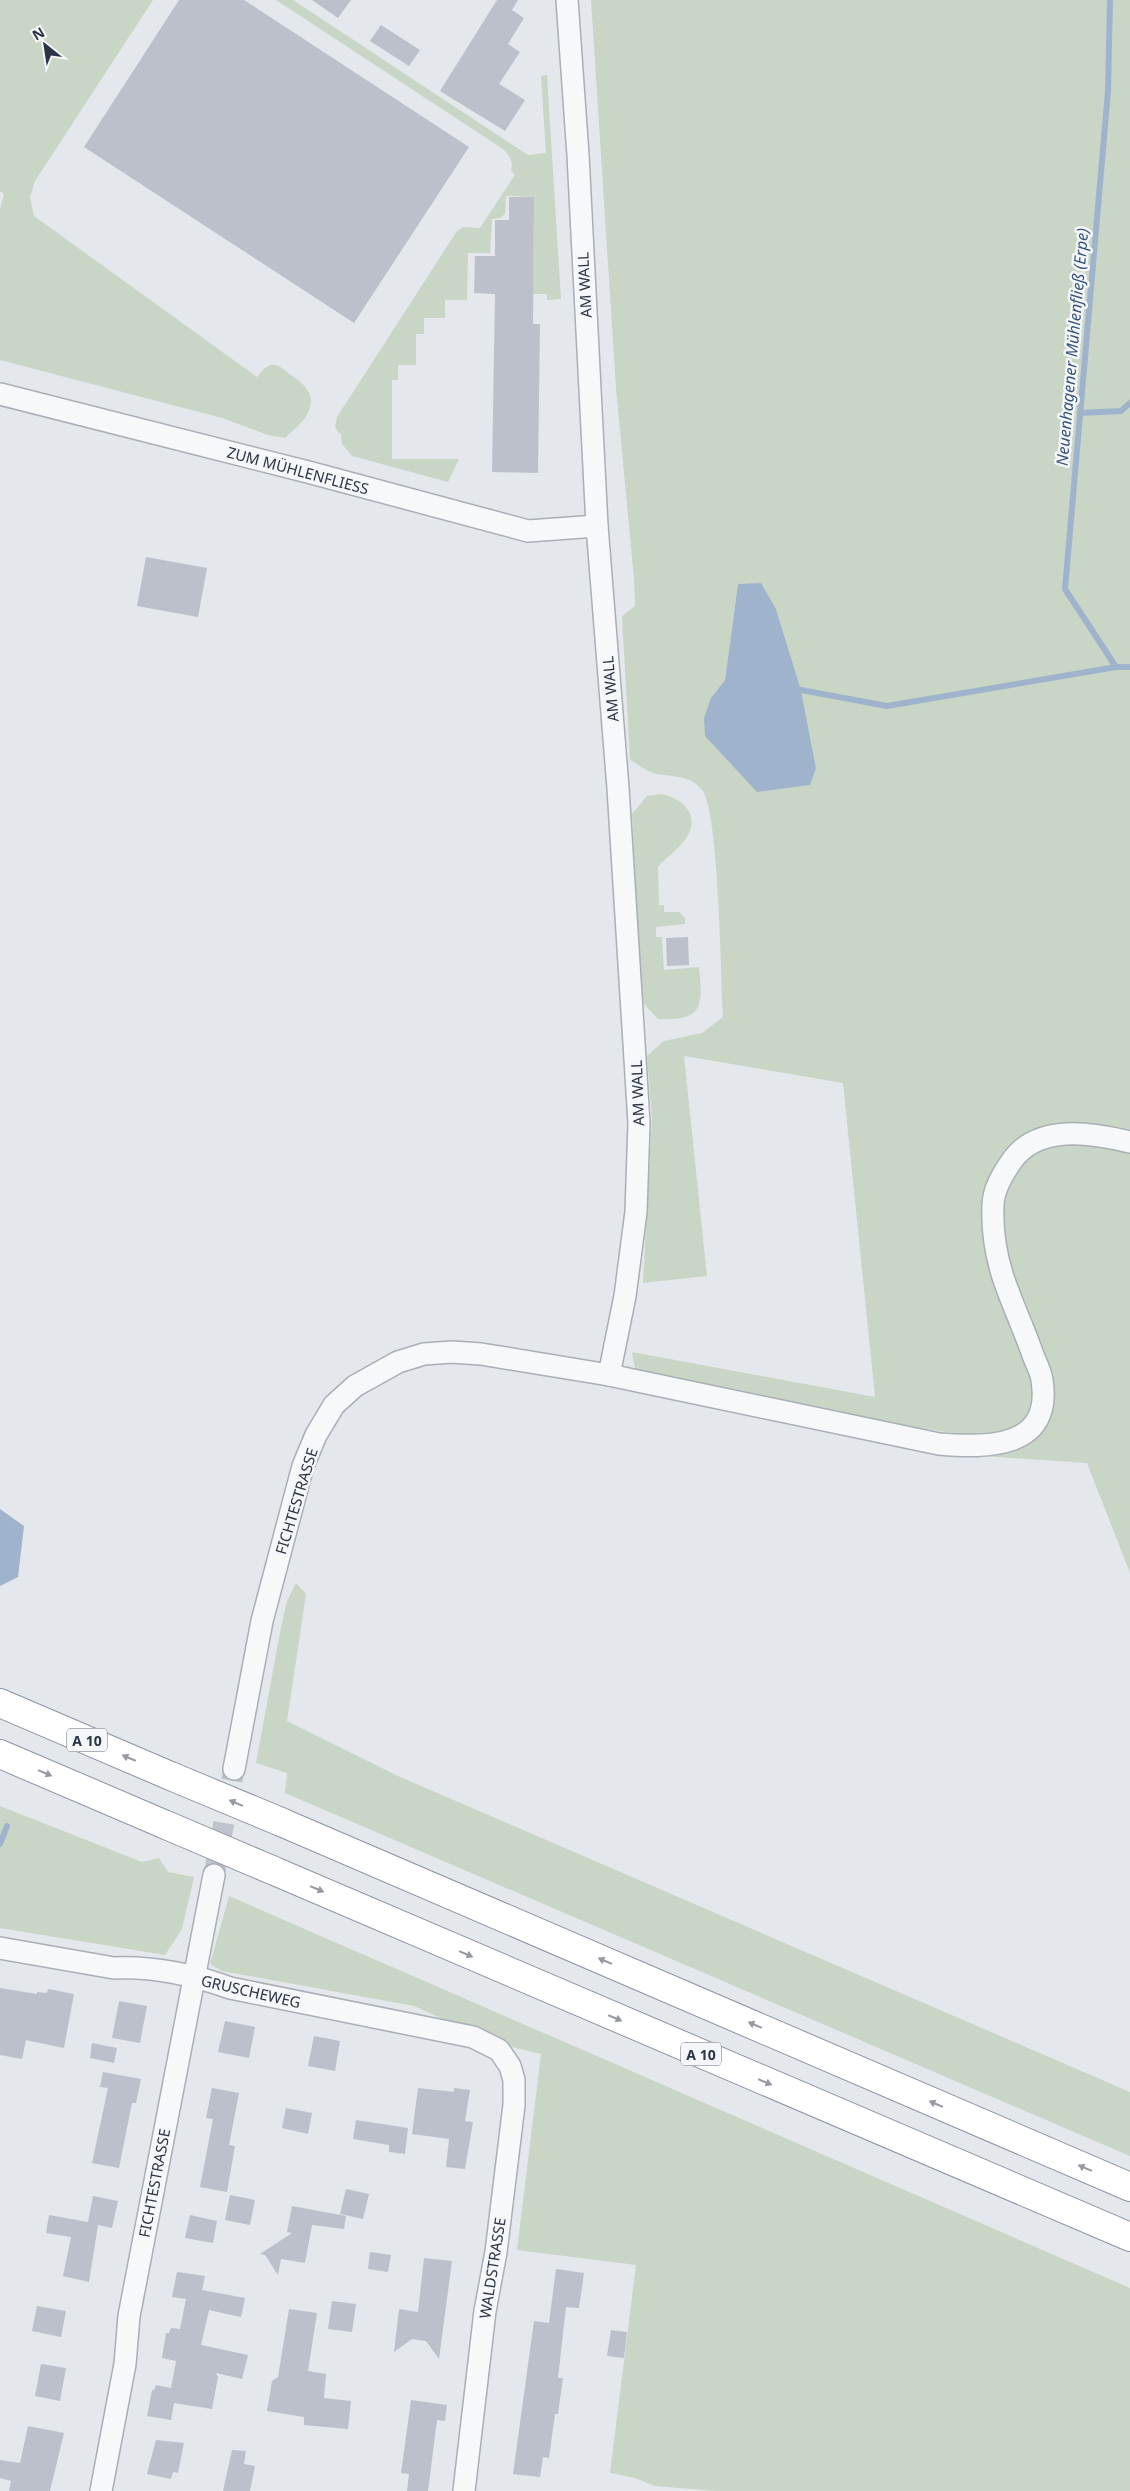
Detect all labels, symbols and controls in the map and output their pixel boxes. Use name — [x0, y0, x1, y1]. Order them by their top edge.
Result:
north arrow — [20, 20, 70, 70]
text: N — [29, 22, 48, 44]
water label: Neuenhagener Mühlenfließ (Erpe) — [1051, 227, 1093, 467]
street label: AM WALL — [572, 252, 596, 318]
street label: ZUM MÜHLENFLIESS — [225, 441, 371, 499]
street label: AM WALL — [597, 655, 623, 723]
street label: AM WALL — [626, 1060, 648, 1126]
street label: FICHTESTRASSE — [270, 1445, 322, 1557]
road number: A 10 — [67, 1728, 107, 1752]
one-way arrow — [122, 1753, 136, 1761]
one-way arrow — [38, 1770, 52, 1778]
one-way arrow — [229, 1799, 243, 1807]
one-way arrow — [310, 1886, 324, 1894]
one-way arrow — [459, 1950, 473, 1958]
one-way arrow — [598, 1957, 612, 1965]
street label: GRUSCHEWEG — [199, 1970, 303, 2012]
one-way arrow — [608, 2014, 623, 2022]
one-way arrow — [748, 2021, 762, 2029]
road number: A 10 — [681, 2042, 721, 2066]
one-way arrow — [758, 2078, 772, 2086]
one-way arrow — [929, 2099, 943, 2107]
street label: FICHTESTRASSE — [134, 2127, 174, 2239]
one-way arrow — [1078, 2163, 1092, 2171]
street label: WALDSTRASSE — [474, 2216, 510, 2320]

